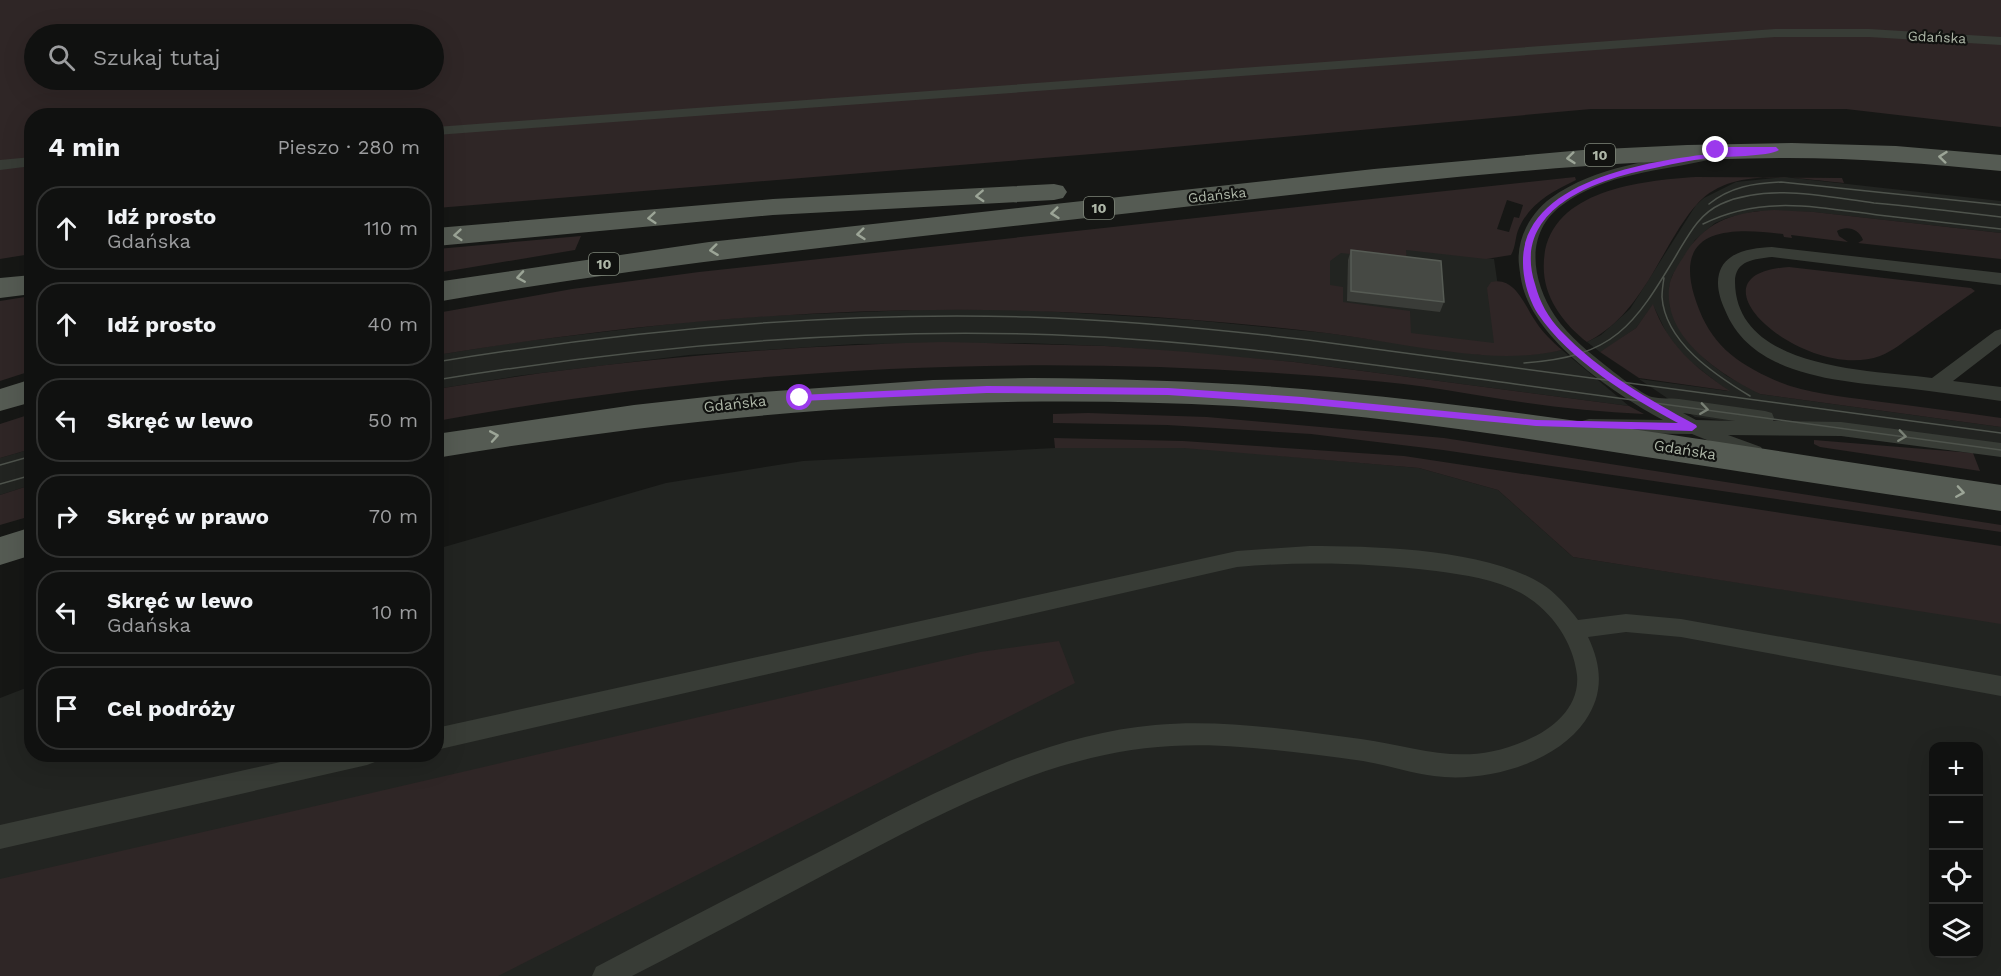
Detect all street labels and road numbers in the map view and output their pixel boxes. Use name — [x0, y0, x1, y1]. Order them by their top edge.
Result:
street label: Gdańska — [1907, 27, 1967, 47]
road number: 10 — [1585, 144, 1615, 166]
street label: Gdańska — [1187, 184, 1247, 206]
road number: 10 — [1084, 197, 1114, 219]
road number: 10 — [589, 253, 619, 275]
street label: Gdańska — [703, 392, 768, 416]
street label: Gdańska — [1653, 436, 1718, 464]

